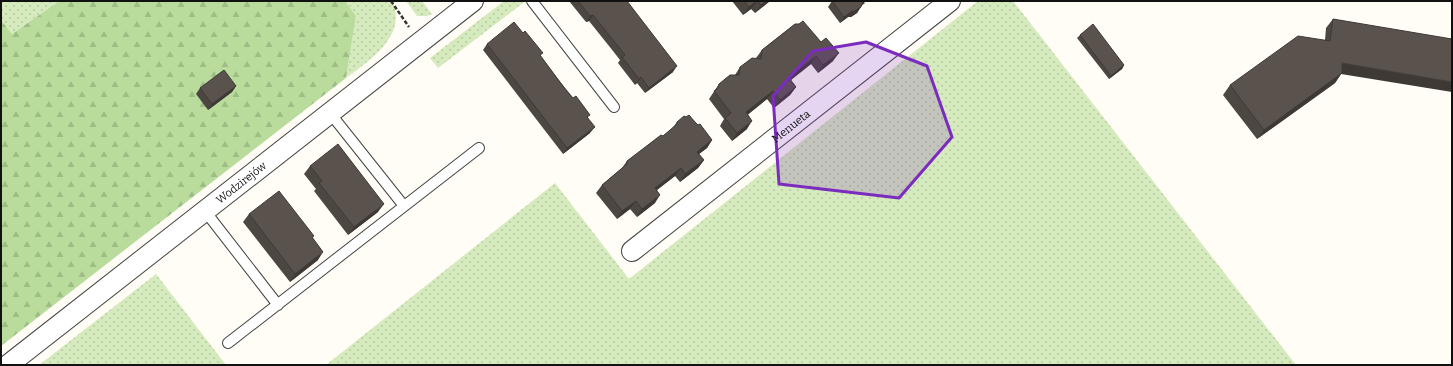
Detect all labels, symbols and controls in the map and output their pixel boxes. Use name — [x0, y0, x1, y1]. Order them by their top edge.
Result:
street label: Menueta — [769, 107, 813, 146]
street label: Wodzirejów — [214, 159, 269, 207]

